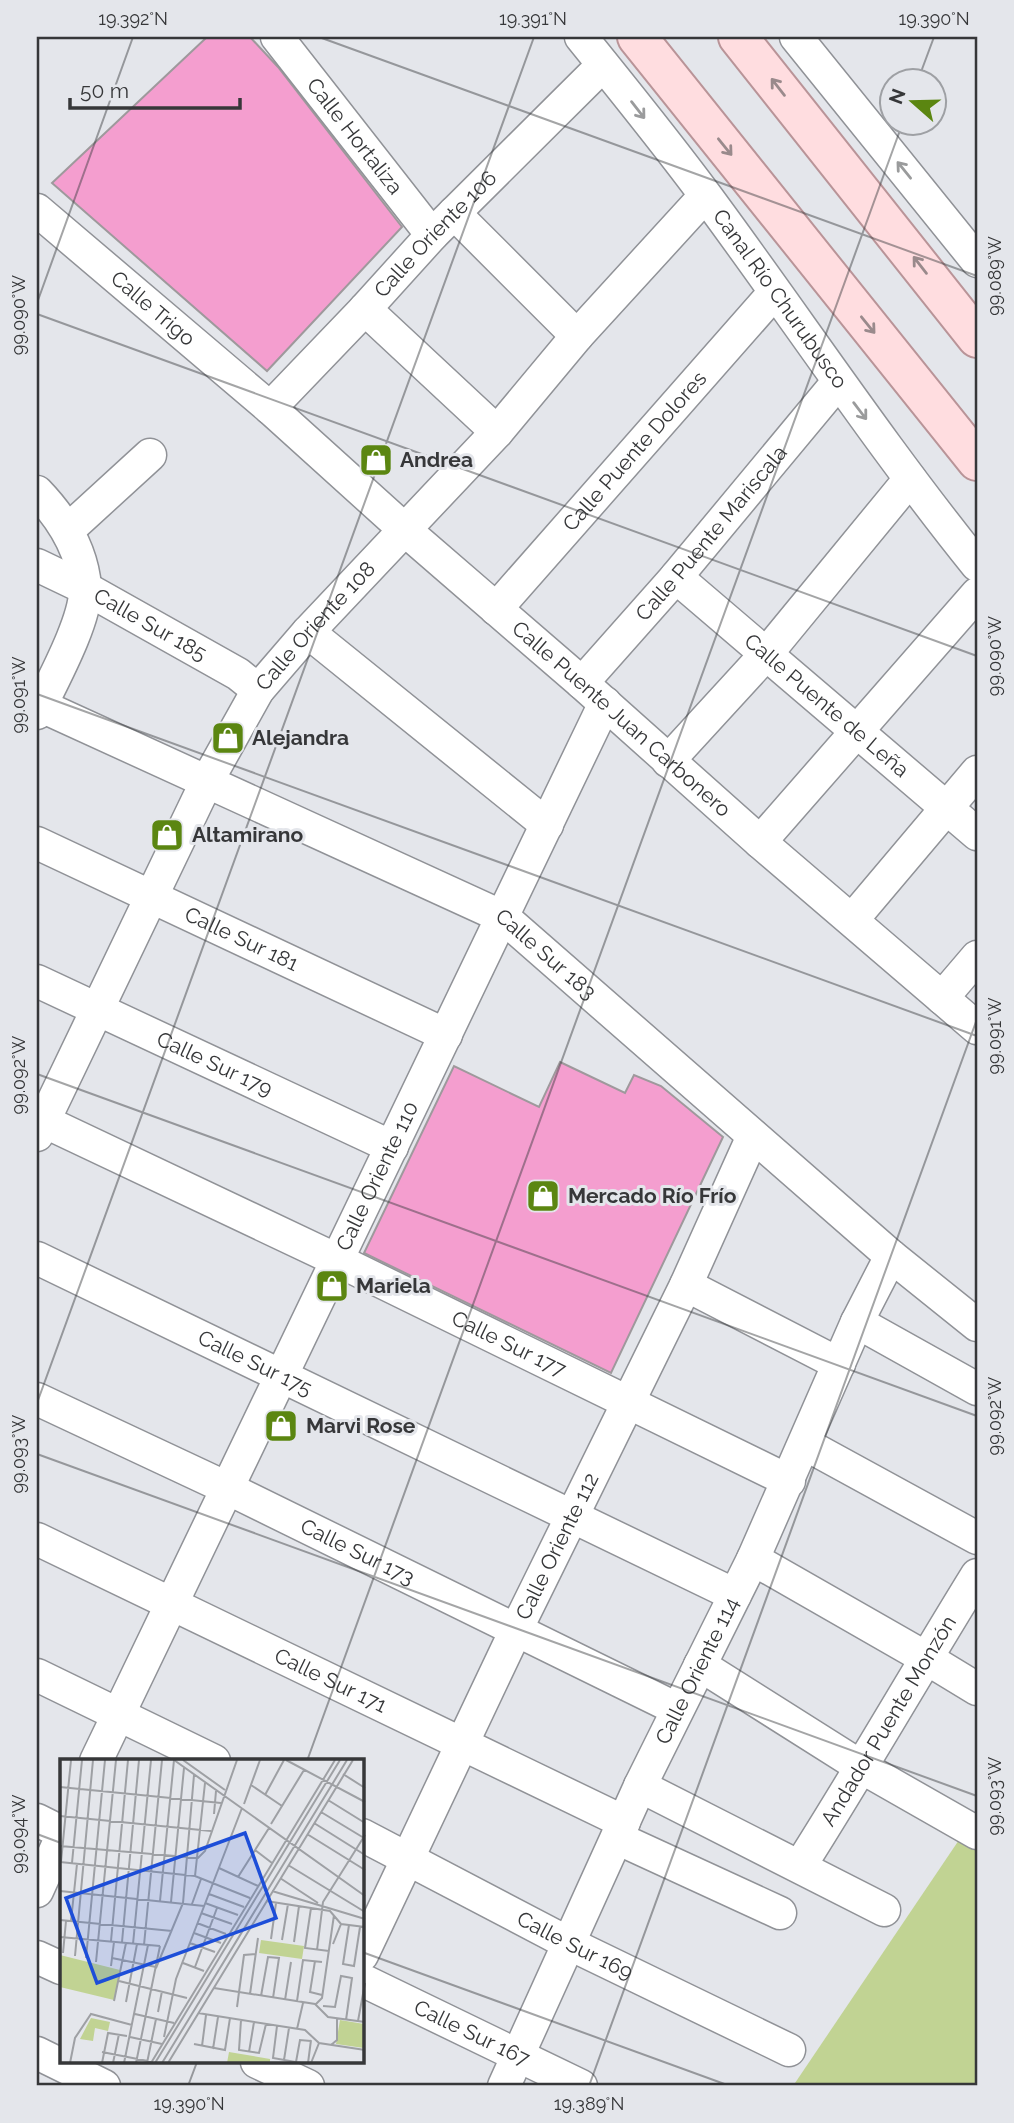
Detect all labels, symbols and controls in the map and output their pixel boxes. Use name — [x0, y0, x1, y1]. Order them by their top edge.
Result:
text: 19.392°N — [98, 8, 168, 29]
text: 19.391°N — [499, 8, 567, 29]
text: 19.390°N — [898, 8, 970, 29]
scale bar — [70, 66, 240, 110]
north arrow — [878, 66, 948, 136]
street label: Calle Hortaliza — [302, 73, 408, 199]
text: 50 m — [80, 78, 129, 103]
one-way arrow — [771, 78, 786, 97]
text: N — [884, 86, 910, 107]
one-way arrow — [631, 100, 646, 118]
one-way arrow — [718, 138, 733, 156]
one-way arrow — [896, 161, 911, 179]
street label: Calle Oriente 106 — [369, 165, 501, 302]
street label: Canal Río Churubusco — [708, 204, 853, 393]
text: 99.089°W — [984, 236, 1005, 316]
one-way arrow — [912, 256, 927, 275]
street label: Calle Trigo — [106, 265, 200, 351]
text: 99.090°W — [8, 275, 29, 355]
one-way arrow — [860, 315, 875, 333]
street label: Calle Puente Dolores — [557, 366, 711, 536]
one-way arrow — [853, 401, 867, 420]
street label: Calle Puente Mariscala — [630, 440, 792, 626]
shop icon: Andrea — [357, 441, 395, 479]
place label: Andrea — [400, 447, 473, 472]
street label: Calle Oriente 108 — [250, 556, 380, 696]
street label: Calle Sur 185 — [90, 583, 211, 666]
street label: Calle Puente Juan Carbonero — [507, 615, 736, 822]
text: 99.090°W — [984, 616, 1005, 696]
street label: Calle Puente de Leña — [740, 628, 914, 782]
text: 99.091°W — [8, 656, 29, 734]
shop icon: Alejandra — [209, 719, 247, 757]
place label: Alejandra — [252, 725, 349, 750]
shop icon: Altamirano — [148, 816, 186, 854]
place label: Altamirano — [192, 822, 303, 847]
street label: Calle Sur 181 — [181, 901, 303, 976]
street label: Calle Sur 183 — [491, 903, 601, 1004]
text: 99.091°W — [984, 997, 1005, 1075]
street label: Calle Sur 179 — [153, 1026, 277, 1101]
text: 99.092°W — [8, 1035, 29, 1114]
street label: Calle Oriente 110 — [330, 1097, 423, 1255]
shop icon: Mercado Río Frío — [524, 1177, 562, 1215]
place label: Mercado Río Frío — [568, 1183, 737, 1208]
shop icon: Mariela — [313, 1267, 351, 1305]
place label: Mariela — [356, 1273, 431, 1298]
street label: Calle Sur 177 — [448, 1305, 571, 1382]
street label: Calle Sur 175 — [194, 1325, 316, 1401]
text: 99.092°W — [984, 1376, 1005, 1455]
shop icon: Marvi Rose — [262, 1407, 300, 1445]
place label: Marvi Rose — [306, 1413, 416, 1438]
text: 99.093°W — [8, 1414, 29, 1493]
street label: Calle Oriente 112 — [510, 1468, 604, 1624]
street label: Calle Sur 173 — [296, 1513, 419, 1590]
street label: Calle Oriente 114 — [650, 1593, 744, 1748]
street label: Andador Puente Monzón — [815, 1611, 961, 1830]
street label: Calle Sur 171 — [271, 1642, 391, 1718]
text: 99.093°W — [984, 1756, 1005, 1835]
inset map — [60, 1759, 364, 2064]
text: 99.094°W — [8, 1794, 29, 1874]
street label: Calle Sur 169 — [513, 1906, 637, 1985]
street label: Calle Sur 167 — [410, 1994, 535, 2072]
text: 19.390°N — [153, 2093, 225, 2114]
text: 19.389°N — [554, 2093, 624, 2114]

